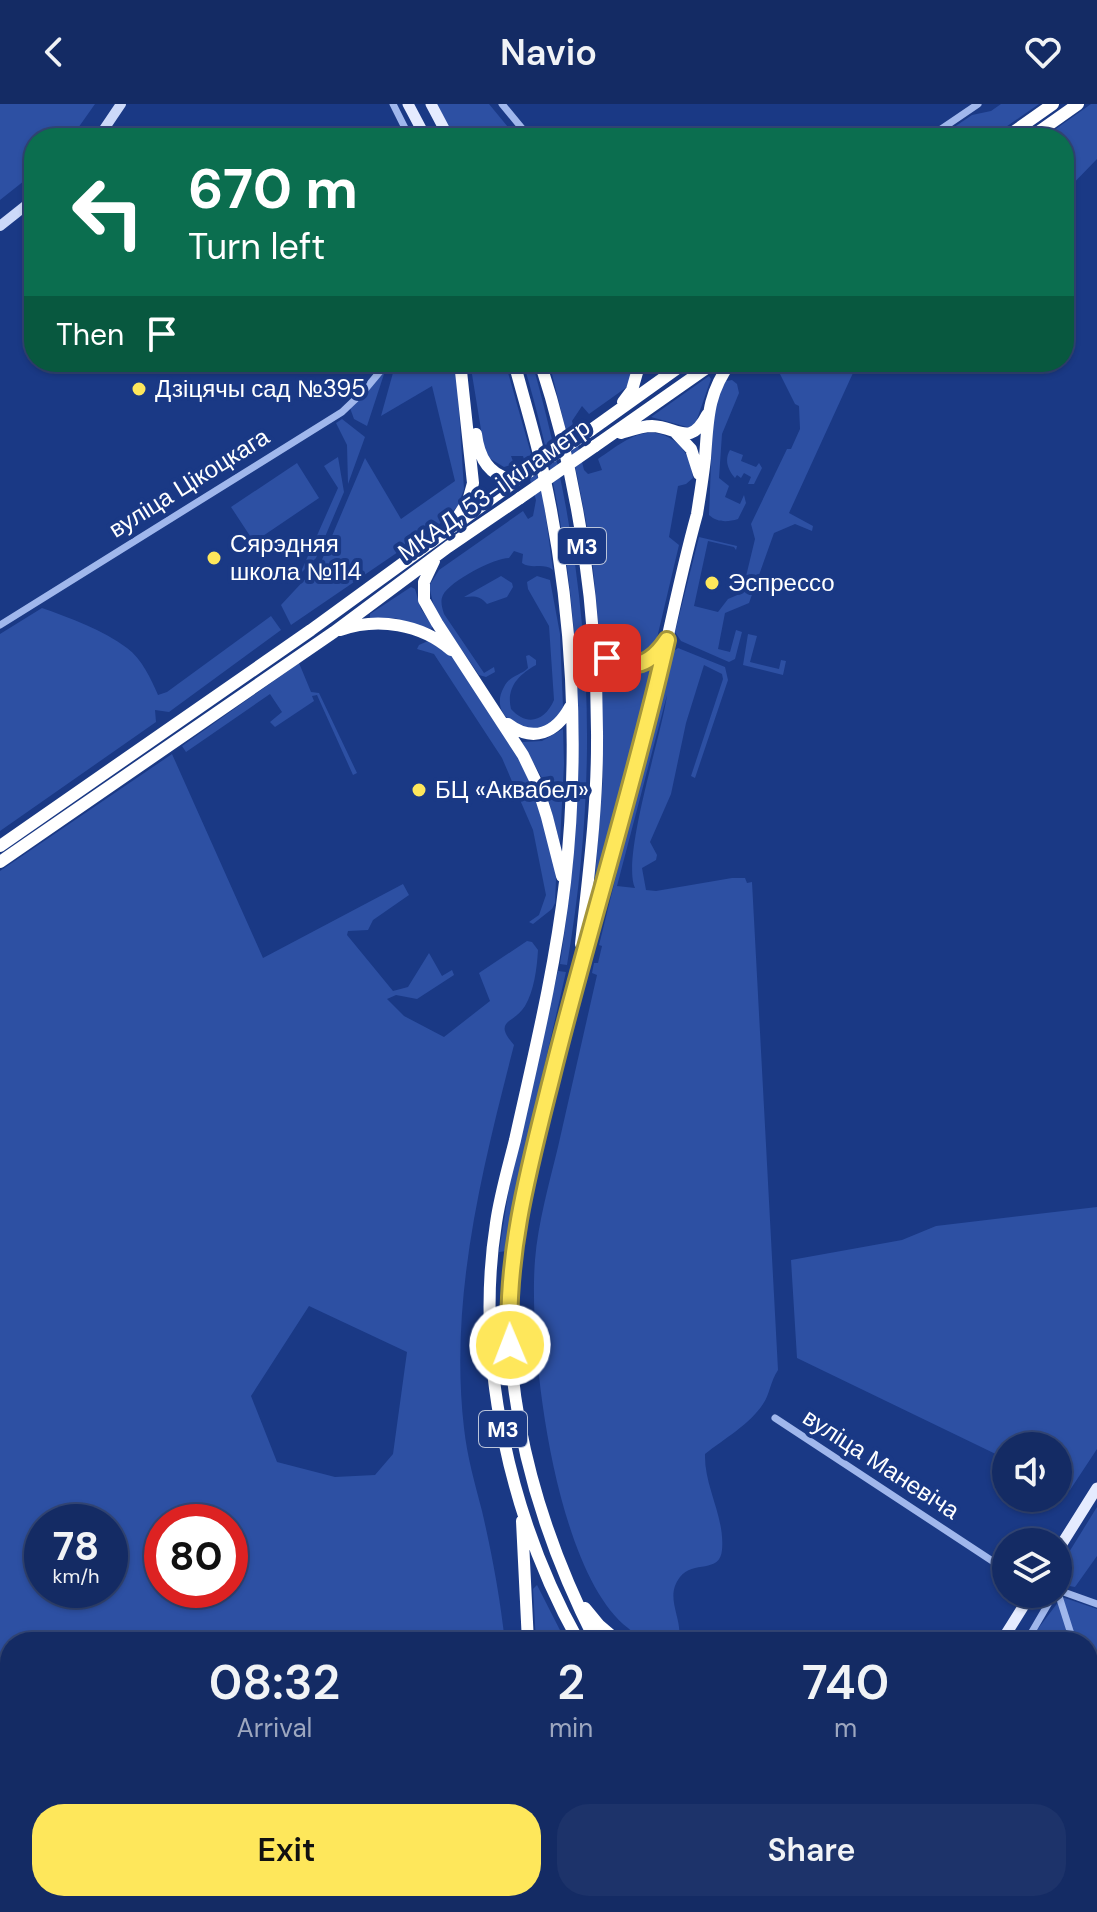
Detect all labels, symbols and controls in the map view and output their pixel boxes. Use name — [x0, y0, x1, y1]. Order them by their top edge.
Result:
text: Navio — [500, 29, 597, 76]
icon: back — [32, 30, 76, 74]
icon: heart — [1021, 30, 1065, 74]
text: 670 m — [188, 152, 358, 225]
icon: left — [56, 160, 160, 264]
text: Turn left — [188, 223, 325, 270]
icon: arrive — [140, 312, 184, 356]
text: Then — [56, 315, 124, 354]
place label: Дзіцячы сад №395 — [155, 373, 366, 404]
marker: Дзіцячы сад №395 — [130, 380, 148, 398]
street label: МКАД, 53-і кіламетр — [391, 412, 596, 568]
street label: вуліца Цікоцкага — [103, 420, 275, 544]
place label: Сярэдняя школа №114 — [230, 528, 362, 587]
road number: М3 — [558, 528, 606, 564]
marker: Сярэдняя школа №114 — [205, 549, 223, 567]
place label: Эспрессо — [728, 567, 835, 598]
marker: Эспрессо — [703, 574, 721, 592]
pin — [573, 624, 641, 692]
icon: arrive — [585, 636, 629, 680]
place label: БЦ «Аквабел» — [435, 774, 589, 805]
marker: БЦ «Аквабел» — [410, 781, 428, 799]
position arrow — [468, 1303, 552, 1387]
street label: вуліца Маневіча — [797, 1401, 966, 1526]
road number: М3 — [479, 1411, 527, 1447]
map controls — [992, 1432, 1072, 1608]
button: sound — [992, 1432, 1072, 1512]
speed limit sign: 80 — [144, 1504, 248, 1608]
text: 78 — [53, 1520, 99, 1572]
button: layers — [992, 1528, 1072, 1608]
text: km/h — [52, 1563, 100, 1589]
text: 08:32 — [209, 1651, 340, 1714]
text: 2 — [557, 1651, 585, 1714]
text: 740 — [802, 1651, 889, 1714]
text: Arrival — [237, 1711, 312, 1745]
text: min — [549, 1711, 593, 1745]
text: m — [834, 1711, 857, 1745]
button: Exit — [32, 1804, 541, 1896]
button: Share — [557, 1804, 1066, 1896]

